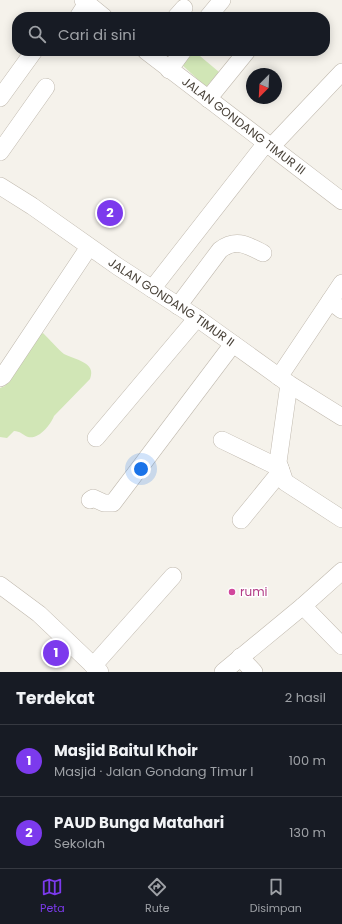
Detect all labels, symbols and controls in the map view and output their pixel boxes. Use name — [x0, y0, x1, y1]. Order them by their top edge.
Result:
search box — [12, 12, 330, 56]
icon: search — [26, 23, 48, 45]
text: Cari di sini — [58, 24, 136, 45]
north arrow — [246, 68, 282, 104]
street label: JALAN GONDANG TIMUR III — [179, 73, 309, 178]
pin: 2 — [97, 198, 123, 228]
street label: JALAN GONDANG TIMUR II — [105, 253, 238, 350]
your location — [131, 459, 151, 479]
place label: rumi — [240, 583, 268, 600]
marker: rumi — [227, 587, 237, 597]
pin: 1 — [43, 638, 69, 668]
text: Terdekat — [16, 686, 95, 710]
text: 2 hasil — [285, 688, 326, 707]
text: Masjid Baitul Khoir — [54, 740, 198, 761]
text: 1 — [27, 751, 31, 770]
text: 100 m — [289, 751, 326, 770]
text: Masjid · Jalan Gondang Timur I — [54, 762, 254, 781]
text: PAUD Bunga Matahari — [54, 812, 224, 833]
text: 2 — [25, 823, 33, 842]
text: 130 m — [289, 823, 326, 842]
text: Sekolah — [54, 834, 105, 853]
tab: Peta — [40, 876, 65, 917]
tab: Rute — [145, 876, 170, 917]
tab: Disimpan — [250, 876, 302, 917]

